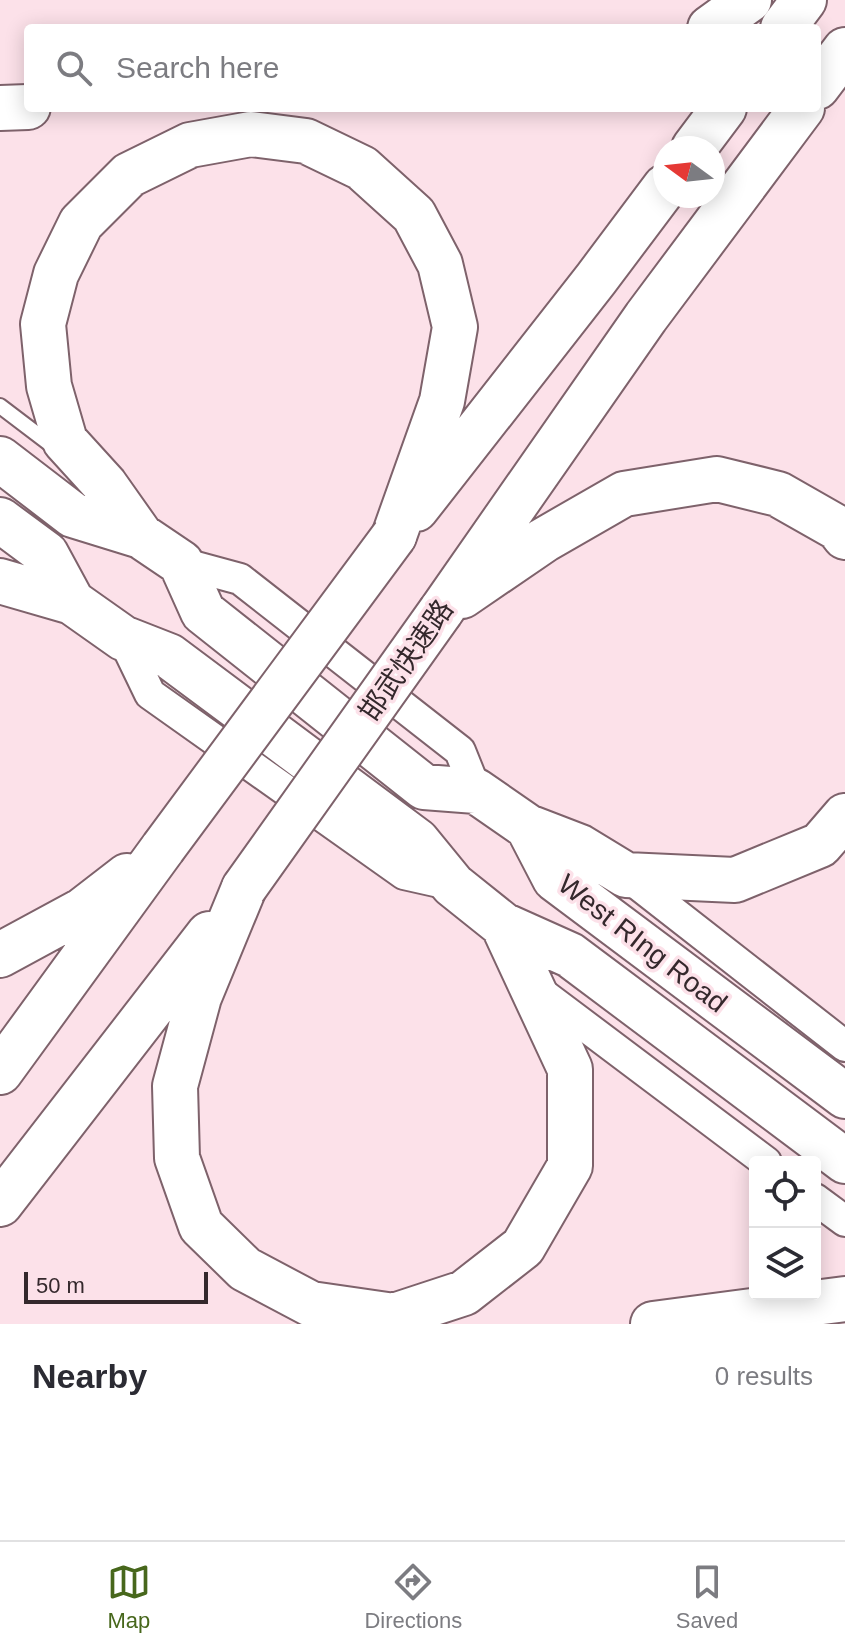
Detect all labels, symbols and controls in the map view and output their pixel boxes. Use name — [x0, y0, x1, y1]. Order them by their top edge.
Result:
search box — [24, 24, 821, 112]
icon: search — [52, 46, 96, 90]
text: Search here — [116, 51, 279, 84]
north arrow — [653, 136, 725, 208]
street label: 邯武快速路 — [354, 594, 459, 727]
street label: West RIng Road — [552, 868, 733, 1019]
map controls — [749, 1156, 821, 1300]
button: locate — [749, 1156, 821, 1228]
button: layers — [749, 1228, 821, 1300]
scale bar — [24, 1268, 208, 1304]
text: 50 m — [36, 1273, 85, 1298]
text: Nearby — [32, 1357, 147, 1395]
text: 0 results — [715, 1361, 813, 1391]
tab: Map — [107, 1560, 151, 1634]
tab: Directions — [364, 1560, 462, 1634]
tab: Saved — [676, 1560, 738, 1634]

